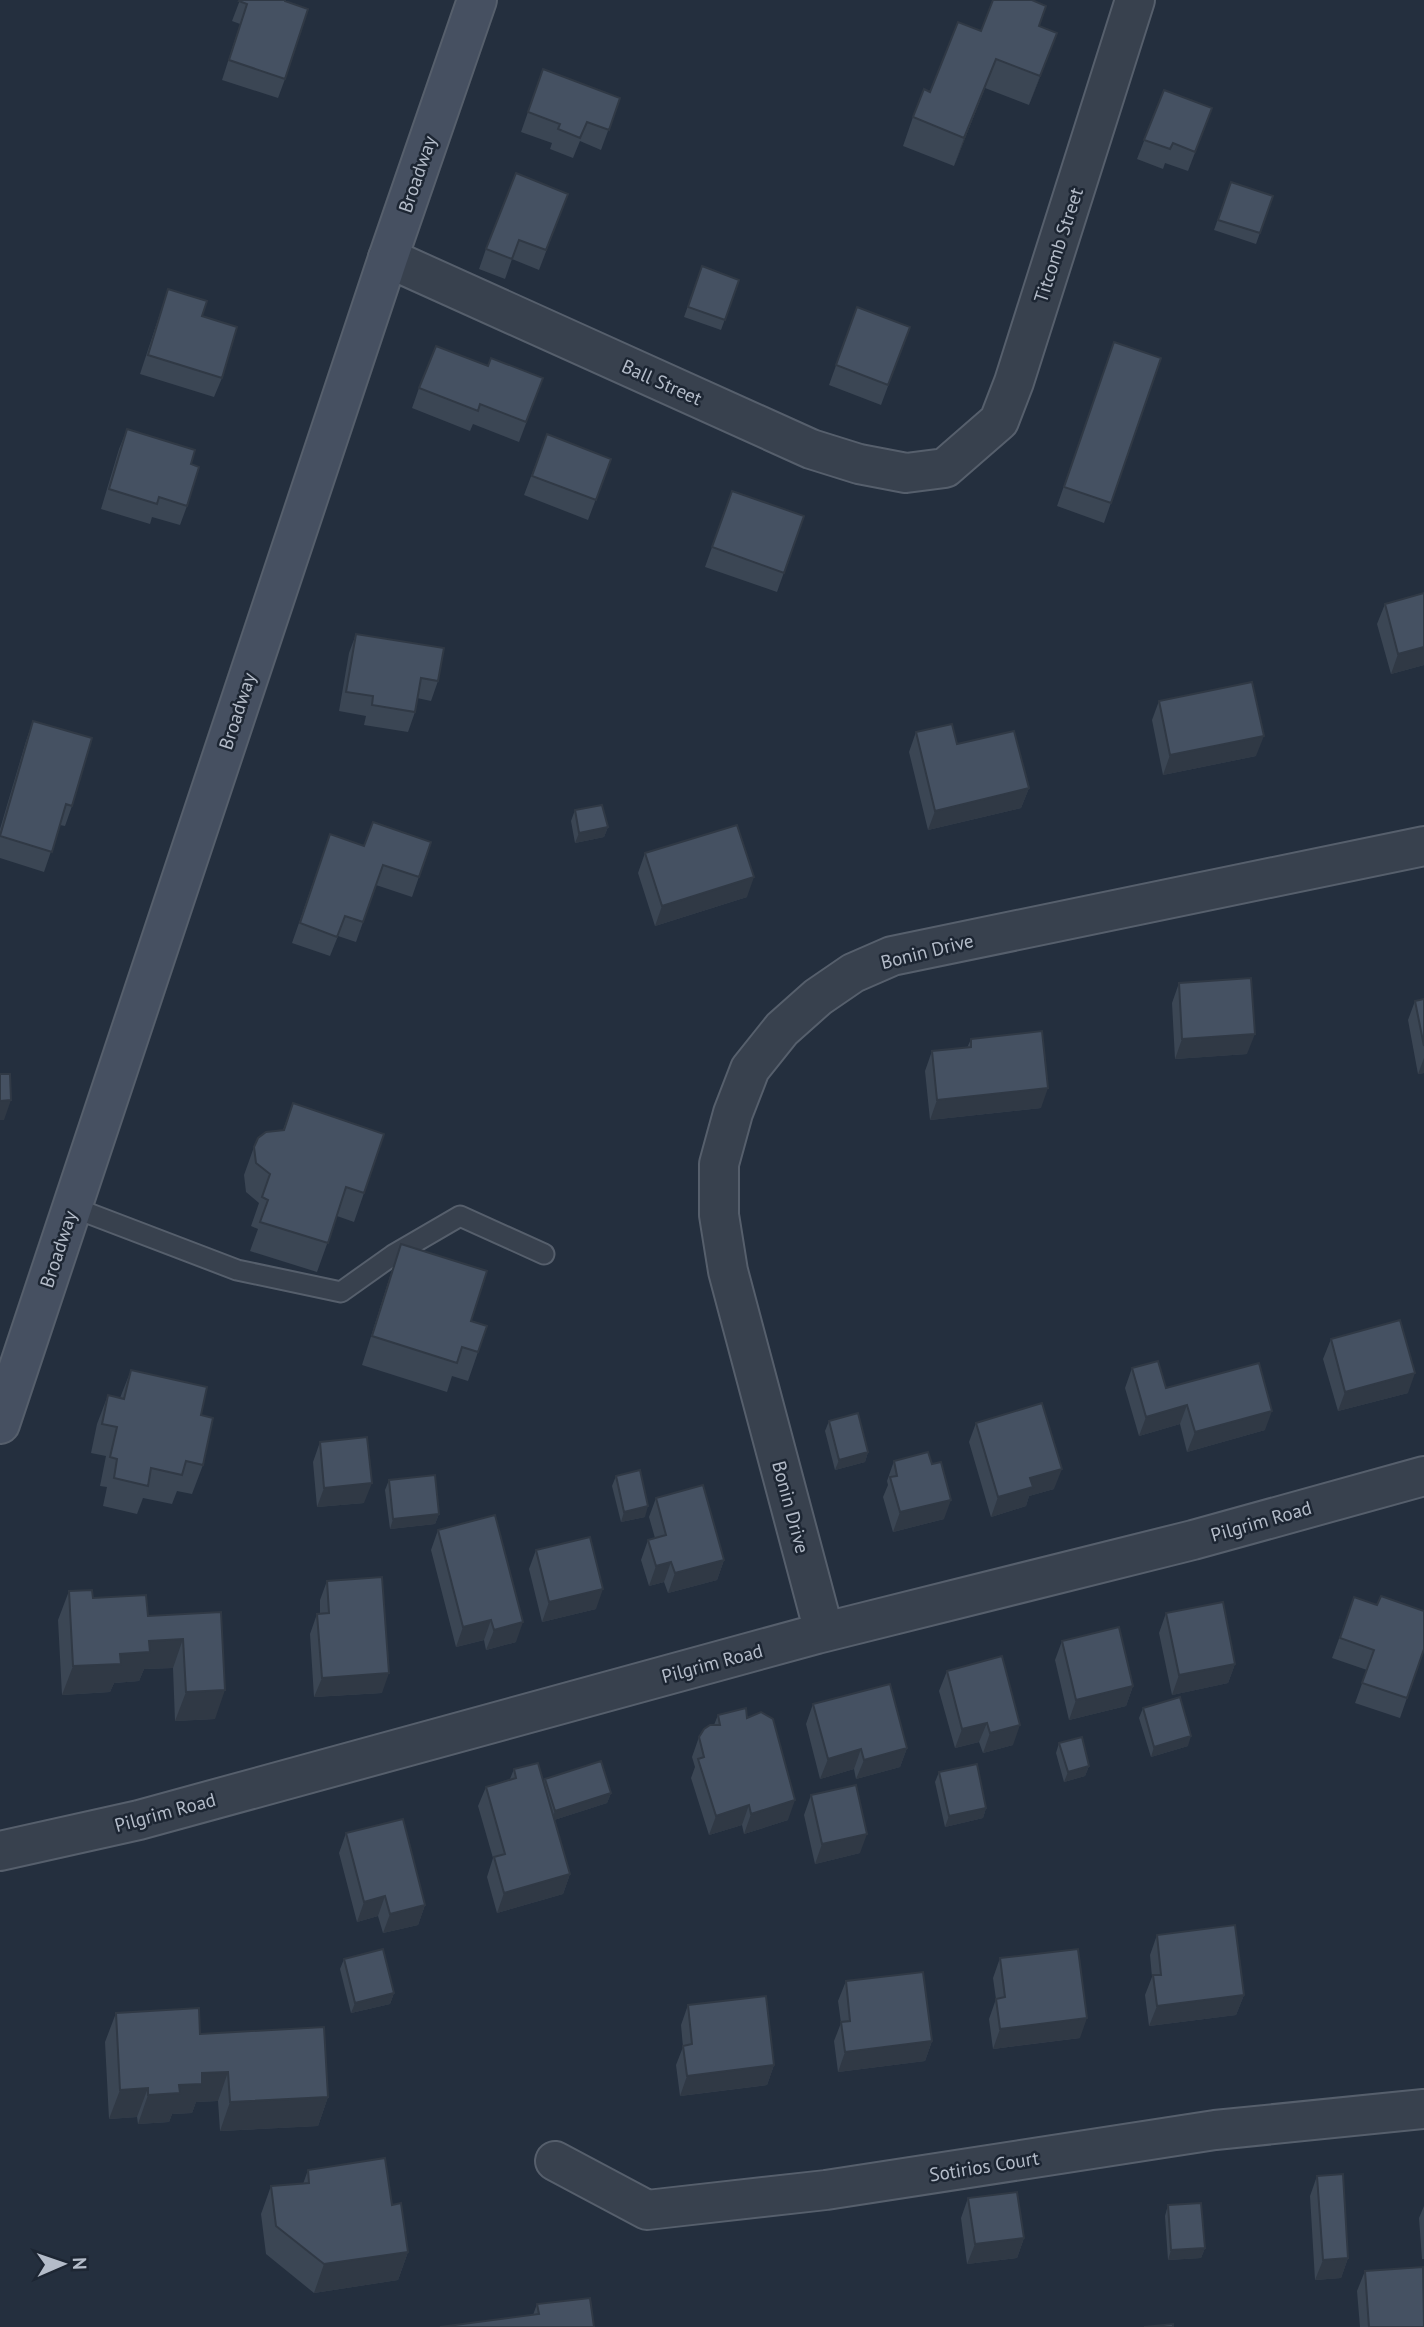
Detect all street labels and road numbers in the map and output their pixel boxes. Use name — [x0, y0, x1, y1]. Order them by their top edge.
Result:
street label: Broadway — [393, 132, 441, 216]
street label: Titcomb Street — [1028, 184, 1088, 306]
street label: Ball Street — [618, 354, 706, 411]
street label: Broadway — [213, 669, 261, 753]
street label: Bonin Drive — [878, 928, 976, 974]
street label: Broadway — [34, 1207, 82, 1291]
street label: Bonin Drive — [767, 1458, 815, 1556]
street label: Pilgrim Road — [1208, 1495, 1314, 1547]
street label: Pilgrim Road — [659, 1638, 765, 1688]
street label: Pilgrim Road — [112, 1787, 218, 1837]
street label: Sotirios Court — [927, 2145, 1041, 2187]

